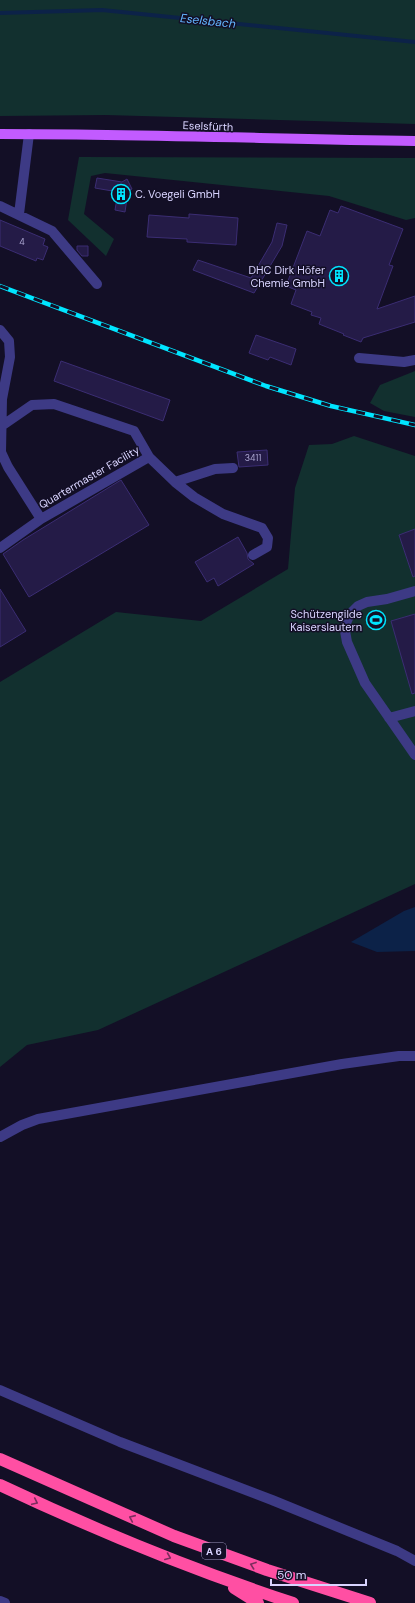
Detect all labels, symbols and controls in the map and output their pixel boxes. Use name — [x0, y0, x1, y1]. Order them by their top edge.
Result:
water label: Eselsbach — [179, 10, 237, 32]
street label: Eselsfürth — [182, 118, 234, 134]
building icon: C. Voegeli GmbH — [110, 183, 132, 205]
place label: C. Voegeli GmbH — [135, 187, 220, 201]
house number: 4 — [19, 236, 25, 248]
place label: DHC Dirk Höfer Chemie GmbH — [249, 263, 325, 290]
building icon: DHC Dirk Höfer Chemie GmbH — [328, 265, 350, 287]
street label: Quartermaster Facility — [36, 442, 142, 512]
house number: 3411 — [245, 452, 261, 464]
place label: Schützengilde Kaiserslautern — [290, 607, 362, 634]
sports icon: Schützengilde Kaiserslautern — [365, 609, 387, 631]
one-way arrow — [31, 1497, 39, 1505]
one-way arrow — [129, 1515, 137, 1523]
road number: A 6 — [202, 1543, 226, 1559]
one-way arrow — [165, 1553, 172, 1561]
one-way arrow — [250, 1561, 257, 1570]
scale bar — [271, 1561, 366, 1587]
text: 50 m — [277, 1567, 306, 1583]

